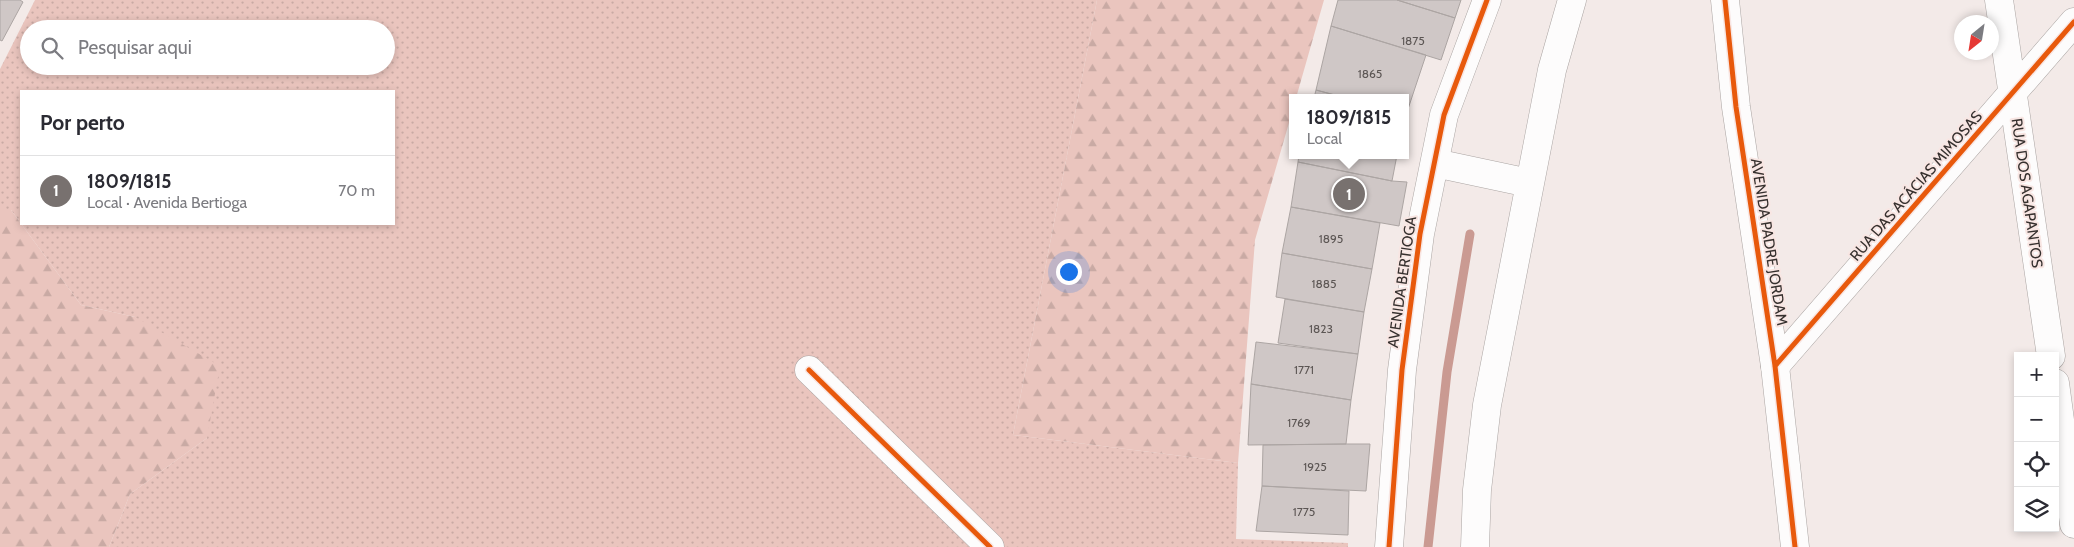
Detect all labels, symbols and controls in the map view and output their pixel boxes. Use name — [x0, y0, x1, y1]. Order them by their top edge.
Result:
north arrow — [1954, 15, 1999, 60]
search box — [20, 20, 395, 75]
house number: 1875 — [1401, 33, 1425, 48]
icon: search — [38, 34, 66, 62]
text: Pesquisar aqui — [78, 36, 192, 59]
house number: 1865 — [1358, 66, 1382, 81]
popup — [1289, 94, 1409, 159]
text: 1809/1815 — [1307, 106, 1391, 129]
street label: RUA DAS ACÁCIAS MIMOSAS — [1845, 107, 1986, 265]
text: Por perto — [40, 110, 125, 135]
street label: RUA DOS AGAPANTOS — [2008, 117, 2046, 269]
text: Local — [1307, 129, 1342, 148]
street label: AVENIDA PADRE JORDAM — [1747, 157, 1791, 327]
text: 1809/1815 — [87, 170, 172, 193]
pin: 1 — [1333, 175, 1365, 213]
text: 1 — [53, 181, 59, 200]
text: 70 m — [338, 181, 375, 200]
text: Local · Avenida Bertioga — [87, 193, 247, 212]
street label: AVENIDA BERTIOGA — [1384, 214, 1420, 349]
house number: 1895 — [1319, 231, 1343, 246]
your location — [1056, 259, 1082, 285]
house number: 1885 — [1312, 276, 1336, 291]
house number: 1823 — [1309, 321, 1333, 336]
map controls — [2014, 352, 2059, 532]
button: + — [2014, 352, 2059, 397]
house number: 1771 — [1294, 362, 1314, 377]
button: − — [2014, 397, 2059, 442]
house number: 1769 — [1287, 415, 1311, 430]
button: locate — [2014, 442, 2059, 487]
house number: 1925 — [1303, 459, 1327, 474]
button: layers — [2014, 487, 2059, 532]
house number: 1775 — [1293, 504, 1315, 519]

